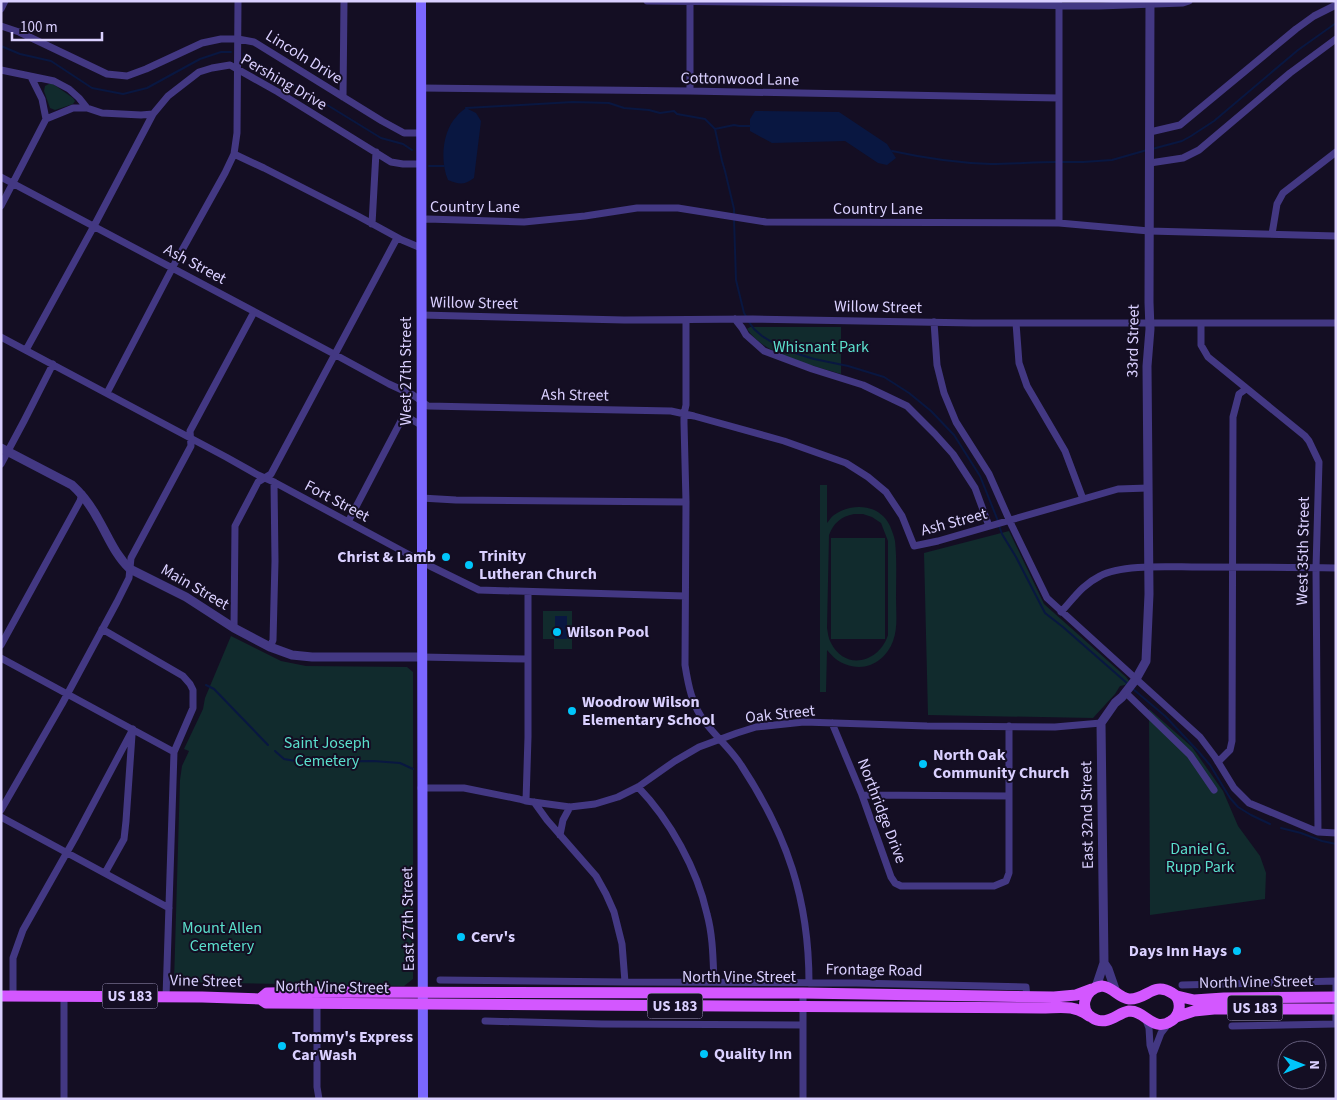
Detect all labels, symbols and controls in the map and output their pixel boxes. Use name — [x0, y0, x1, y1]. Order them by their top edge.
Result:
scale bar — [12, 10, 102, 42]
text: 100 m — [20, 17, 58, 38]
street label: Lincoln Drive — [261, 25, 347, 89]
street label: Pershing Drive — [237, 48, 331, 116]
street label: Cottonwood Lane — [680, 67, 800, 91]
street label: Country Lane — [430, 196, 520, 218]
street label: Country Lane — [833, 198, 923, 220]
street label: Ash Street — [160, 238, 231, 290]
street label: Willow Street — [430, 291, 519, 315]
street label: Willow Street — [834, 295, 923, 319]
street label: 33rd Street — [1121, 303, 1145, 378]
street label: West 27th Street — [395, 316, 417, 425]
park label: Whisnant Park — [773, 336, 869, 358]
street label: Ash Street — [541, 383, 610, 407]
street label: Fort Street — [301, 475, 374, 528]
street label: West 35th Street — [1291, 496, 1315, 606]
street label: Ash Street — [918, 502, 990, 541]
place label: Trinity Lutheran Church — [479, 545, 597, 585]
place label: Christ & Lamb — [337, 546, 436, 568]
marker: Christ & Lamb — [440, 551, 452, 563]
street label: Main Street — [157, 559, 234, 616]
marker: Trinity Lutheran Church — [463, 559, 475, 571]
place label: Wilson Pool — [567, 621, 649, 643]
marker: Wilson Pool — [551, 626, 563, 638]
place label: Woodrow Wilson Elementary School — [582, 691, 715, 731]
street label: Oak Street — [744, 699, 816, 729]
marker: Woodrow Wilson Elementary School — [566, 705, 578, 717]
park label: Saint Joseph Cemetery — [284, 732, 370, 772]
place label: North Oak Community Church — [933, 744, 1069, 784]
street label: Northridge Drive — [852, 755, 912, 867]
marker: North Oak Community Church — [917, 758, 929, 770]
street label: East 32nd Street — [1075, 760, 1099, 869]
park label: Daniel G. Rupp Park — [1166, 838, 1234, 878]
street label: East 27th Street — [396, 866, 420, 972]
park label: Mount Allen Cemetery — [182, 917, 262, 957]
place label: Cerv's — [471, 926, 515, 948]
marker: Cerv's — [455, 931, 467, 943]
place label: Days Inn Hays — [1129, 940, 1227, 962]
marker: Days Inn Hays — [1231, 945, 1243, 957]
street label: Frontage Road — [825, 958, 923, 982]
street label: North Vine Street — [682, 966, 797, 988]
street label: Vine Street — [170, 969, 243, 993]
street label: North Vine Street — [1199, 970, 1314, 994]
street label: North Vine Street — [275, 975, 390, 999]
road number: US 183 — [102, 984, 158, 1008]
road number: US 183 — [648, 994, 702, 1018]
road number: US 183 — [1228, 996, 1282, 1020]
place label: Tommy's Express Car Wash — [292, 1026, 413, 1066]
marker: Tommy's Express Car Wash — [276, 1040, 288, 1052]
north arrow — [1277, 1040, 1327, 1090]
place label: Quality Inn — [714, 1043, 792, 1065]
marker: Quality Inn — [698, 1048, 710, 1060]
text: N — [1304, 1060, 1324, 1070]

